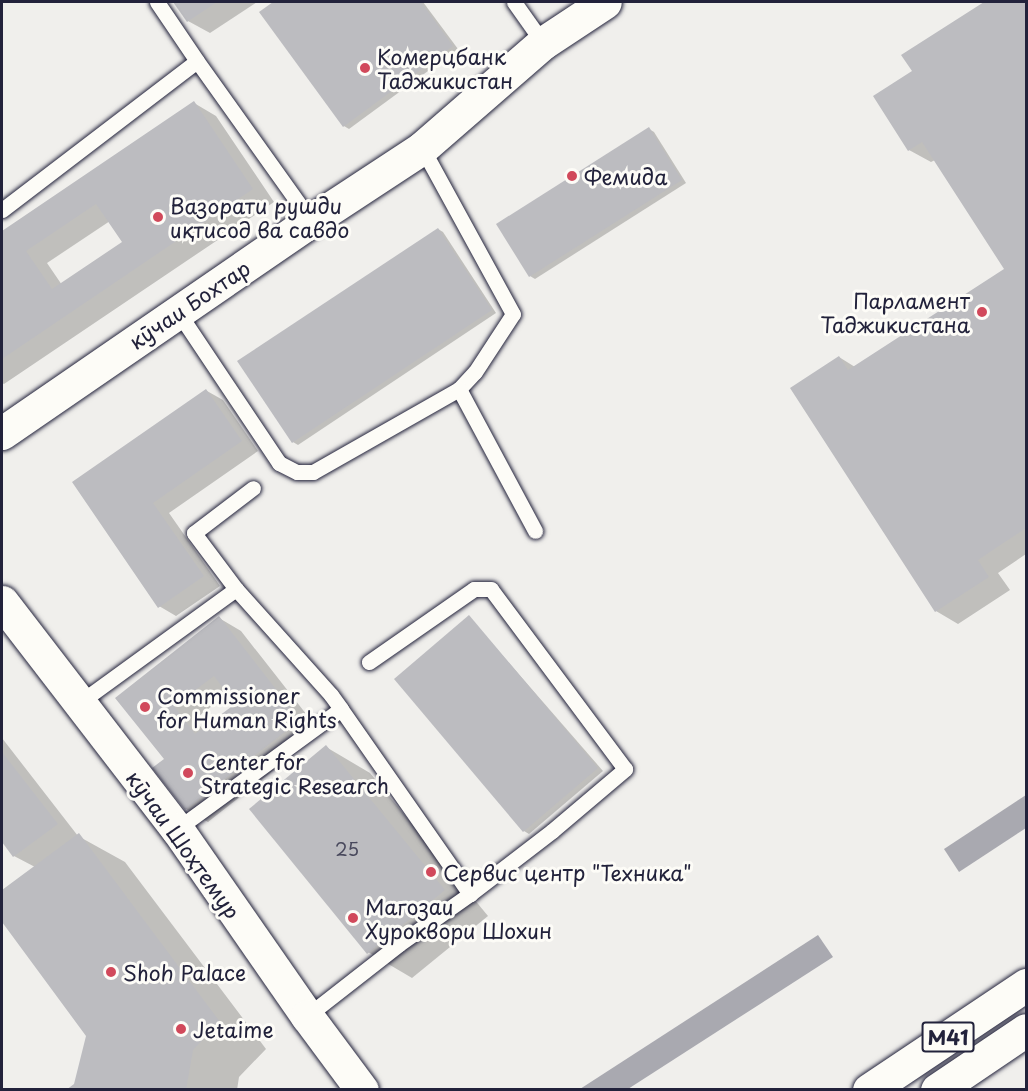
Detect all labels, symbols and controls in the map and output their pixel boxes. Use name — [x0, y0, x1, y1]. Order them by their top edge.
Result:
place label: Комерцбанк Таджикистан — [377, 43, 513, 93]
marker: Комерцбанк Таджикистан — [358, 61, 372, 75]
place label: Фемида — [584, 163, 667, 189]
marker: Фемида — [565, 169, 579, 183]
place label: Вазорати рушди иқтисод ва савдо — [170, 192, 351, 242]
marker: Вазорати рушди иқтисод ва савдо — [151, 210, 165, 224]
street label: кӯчаи Бохтар — [124, 254, 254, 354]
place label: Парламент Таджикистана — [820, 287, 970, 337]
marker: Парламент Таджикистана — [975, 305, 989, 319]
place label: Commissioner for Human Rights — [157, 682, 336, 732]
marker: Commissioner for Human Rights — [138, 700, 152, 714]
place label: Center for Strategic Research — [200, 748, 389, 798]
street label: кӯчаи Шоҳтемур — [122, 765, 246, 923]
marker: Center for Strategic Research — [181, 766, 195, 780]
house number: 25 — [335, 838, 359, 860]
place label: Сервис центр "Техника" — [443, 859, 693, 885]
marker: Сервис центр "Техника" — [424, 865, 438, 879]
place label: Магозаи Хуроквори Шохин — [365, 893, 552, 943]
marker: Магозаи Хуроквори Шохин — [346, 911, 360, 925]
place label: Shoh Palace — [123, 959, 247, 985]
marker: Shoh Palace — [104, 965, 118, 979]
place label: Jetaime — [193, 1016, 274, 1042]
road number: M41 — [921, 1020, 975, 1054]
marker: Jetaime — [174, 1022, 188, 1036]

